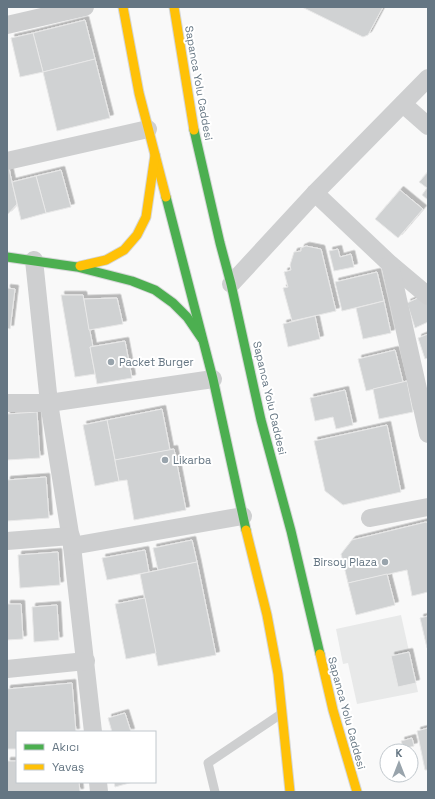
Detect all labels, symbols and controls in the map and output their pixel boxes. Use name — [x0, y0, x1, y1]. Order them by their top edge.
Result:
street label: Sapanca Yolu Caddesi — [182, 25, 216, 142]
street label: Sapanca Yolu Caddesi — [250, 340, 290, 456]
place label: Packet Burger — [119, 355, 194, 369]
marker: Packet Burger — [106, 357, 116, 367]
place label: Likarba — [173, 453, 212, 467]
marker: Likarba — [160, 455, 170, 465]
place label: Birsoy Plaza — [313, 555, 378, 569]
marker: Birsoy Plaza — [380, 557, 390, 567]
street label: Sapanca Yolu Caddesi — [325, 655, 369, 771]
legend — [16, 731, 156, 783]
text: Akıcı — [52, 739, 79, 755]
north arrow — [379, 743, 419, 783]
text: K — [396, 746, 403, 760]
text: Yavaş — [52, 759, 84, 775]

